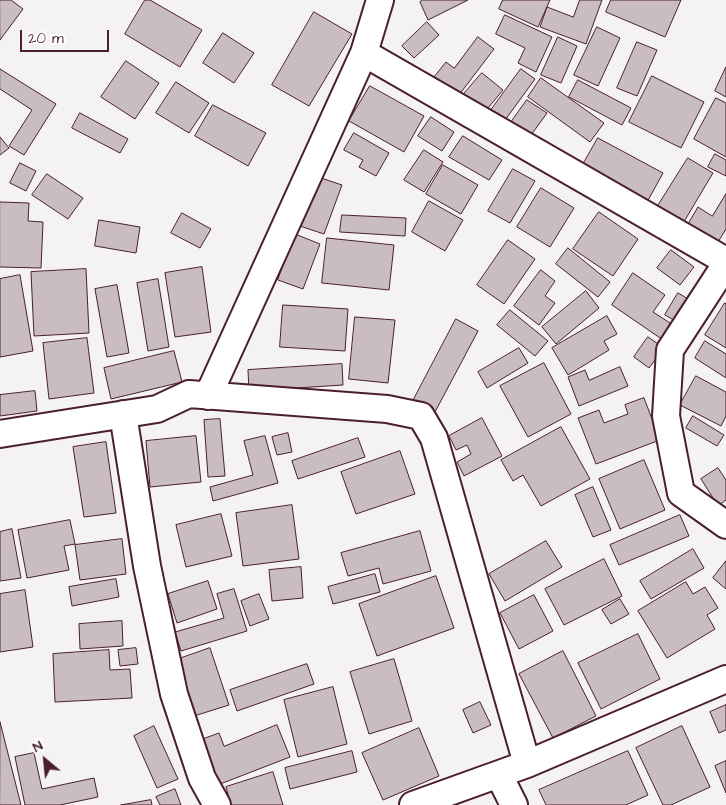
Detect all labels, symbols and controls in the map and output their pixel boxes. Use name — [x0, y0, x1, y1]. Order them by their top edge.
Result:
scale bar — [22, 20, 111, 52]
text: 20 m — [28, 28, 64, 49]
north arrow — [20, 735, 70, 785]
text: N — [29, 736, 47, 758]

